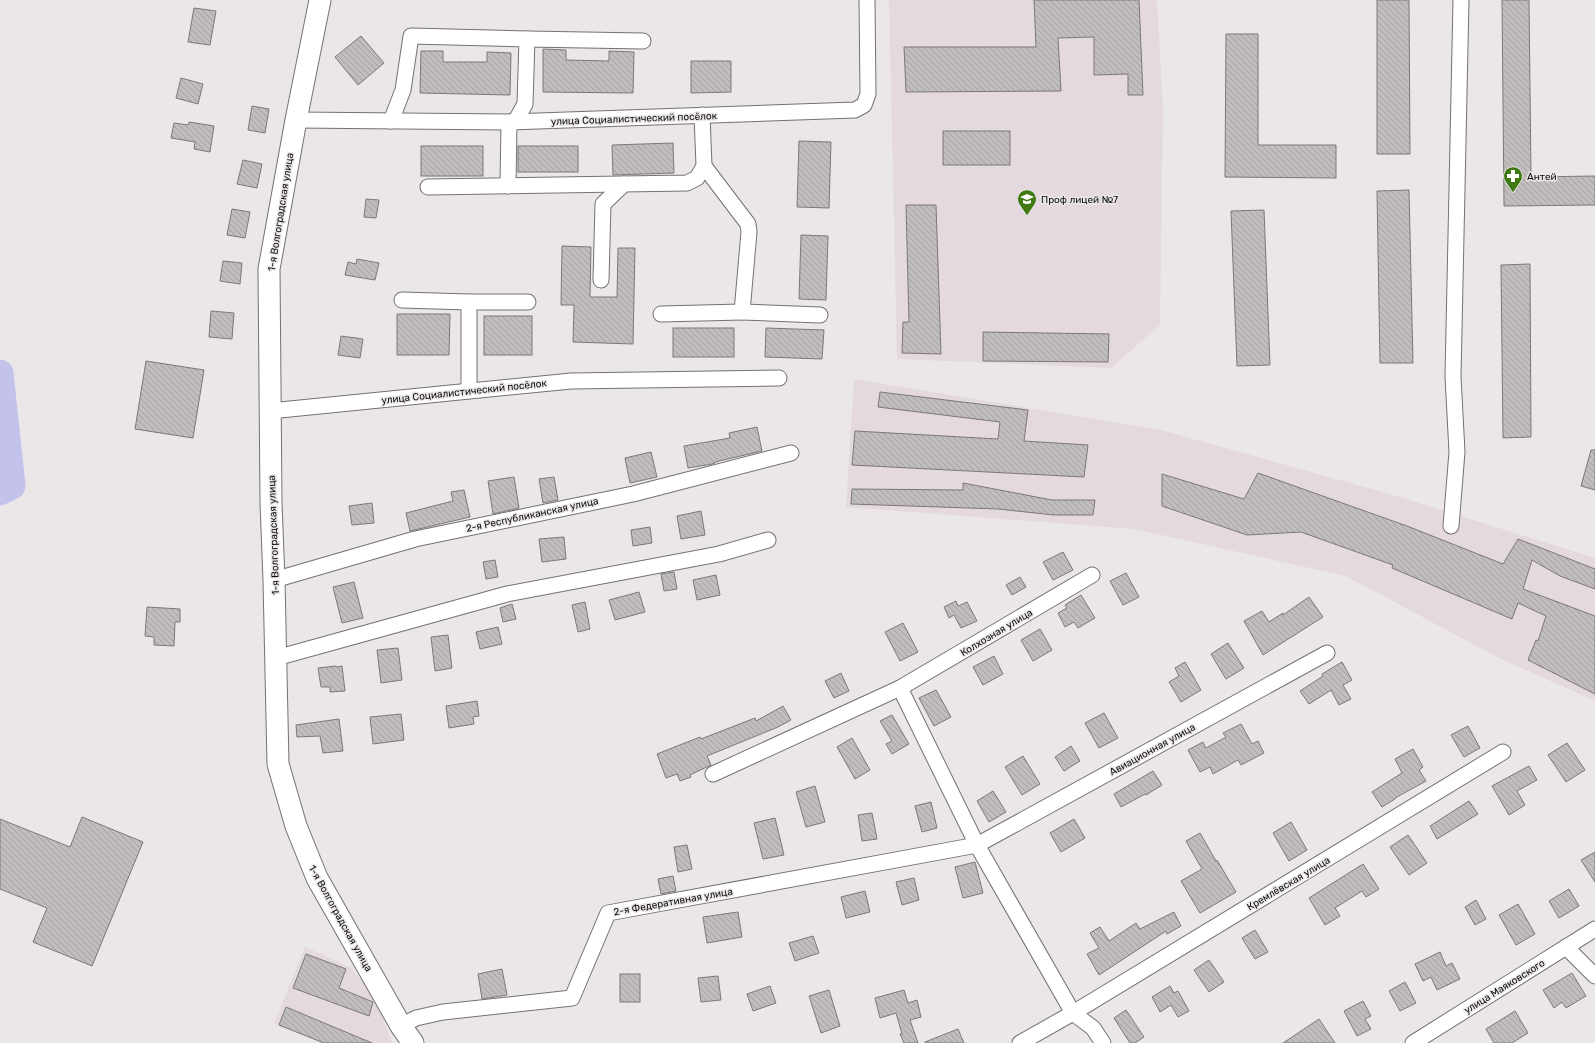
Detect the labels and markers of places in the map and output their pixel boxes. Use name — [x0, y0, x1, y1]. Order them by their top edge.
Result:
pharmacy icon: Антей — [1502, 165, 1524, 193]
place label: Антей — [1527, 171, 1557, 183]
school or university icon: Проф лицей №7 — [1016, 188, 1038, 216]
place label: Проф лицей №7 — [1041, 194, 1118, 206]

